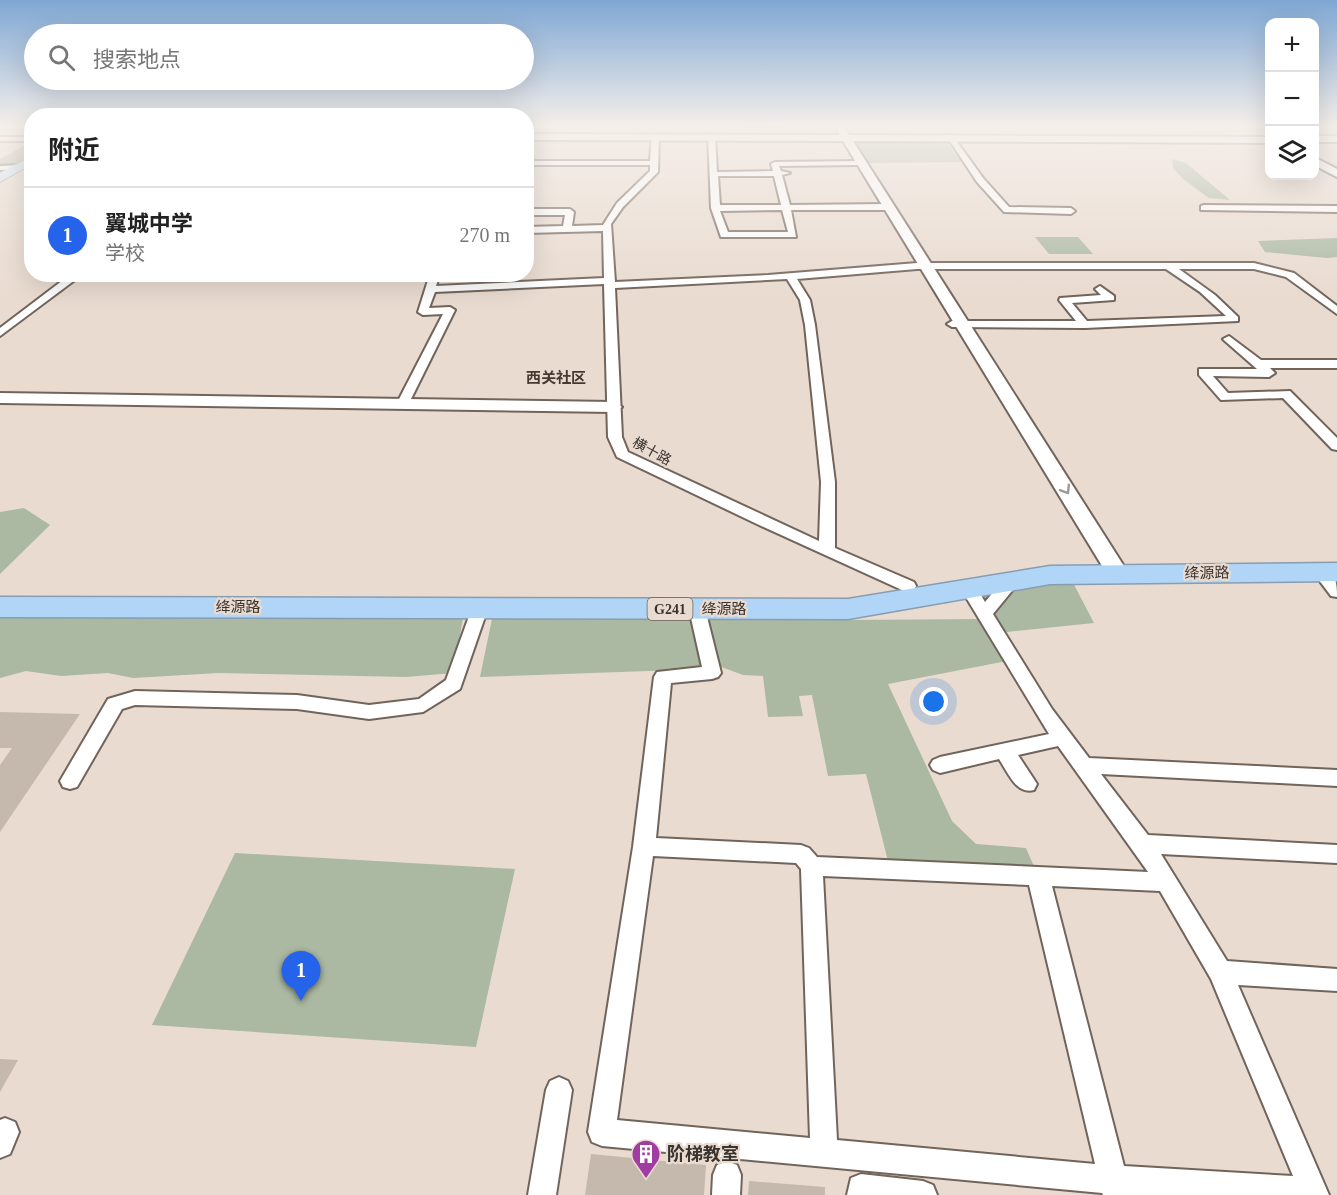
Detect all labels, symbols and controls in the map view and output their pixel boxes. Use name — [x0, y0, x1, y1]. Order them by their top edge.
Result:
map controls — [1265, 18, 1319, 180]
button: + — [1265, 18, 1319, 72]
search box — [24, 24, 534, 90]
icon: search — [45, 41, 78, 74]
text: 搜索地点 — [93, 47, 181, 72]
button: − — [1265, 72, 1319, 126]
button: layers — [1265, 126, 1319, 180]
text: 附近 — [48, 136, 100, 165]
text: 翼城中学 — [105, 211, 193, 236]
text: 1 — [63, 224, 73, 246]
text: 270 m — [459, 224, 510, 246]
text: 学校 — [105, 242, 145, 264]
district label: 西关社区 — [526, 369, 586, 386]
street label: 横十路 — [630, 435, 674, 468]
one-way arrow — [1058, 484, 1070, 494]
street label: 绛源路 — [1184, 565, 1230, 581]
road number: G241 — [648, 598, 692, 620]
street label: 绛源路 — [215, 599, 261, 615]
street label: 绛源路 — [701, 601, 747, 617]
your location — [919, 687, 948, 716]
pin: 1 — [282, 952, 320, 1001]
building icon: 阶梯教室 — [630, 1138, 662, 1180]
place label: 阶梯教室 — [667, 1144, 739, 1164]

